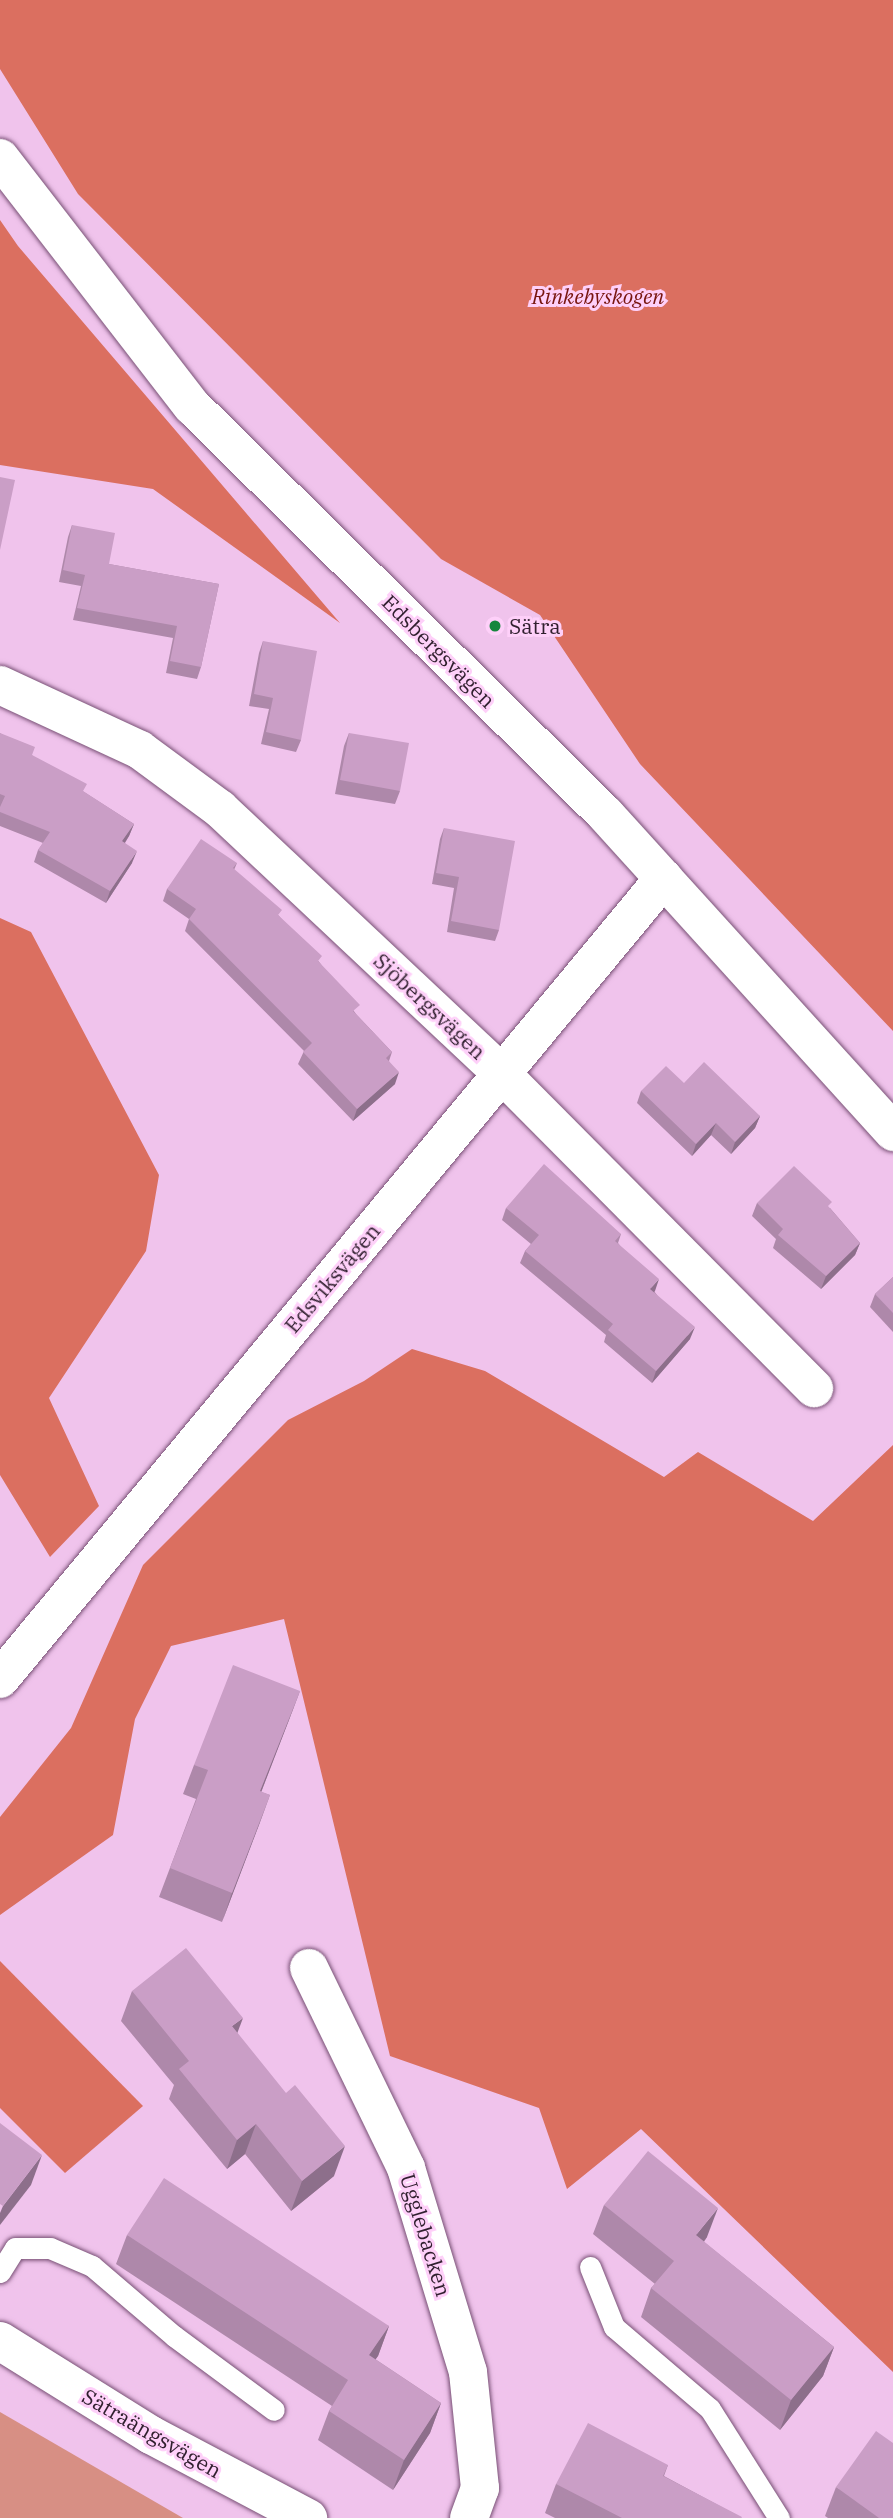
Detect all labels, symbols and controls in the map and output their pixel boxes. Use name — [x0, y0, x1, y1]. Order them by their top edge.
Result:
park label: Rinkebyskogen — [532, 283, 664, 309]
street label: Edsbergsvägen — [377, 589, 501, 713]
place label: Sätra — [509, 613, 561, 639]
marker: Sätra — [487, 618, 503, 634]
street label: Sjöbergsvägen — [369, 948, 491, 1064]
street label: Edsviksvägen — [279, 1218, 385, 1338]
street label: Ugglebacken — [395, 2171, 457, 2299]
street label: Sätraängsvägen — [78, 2383, 226, 2483]

